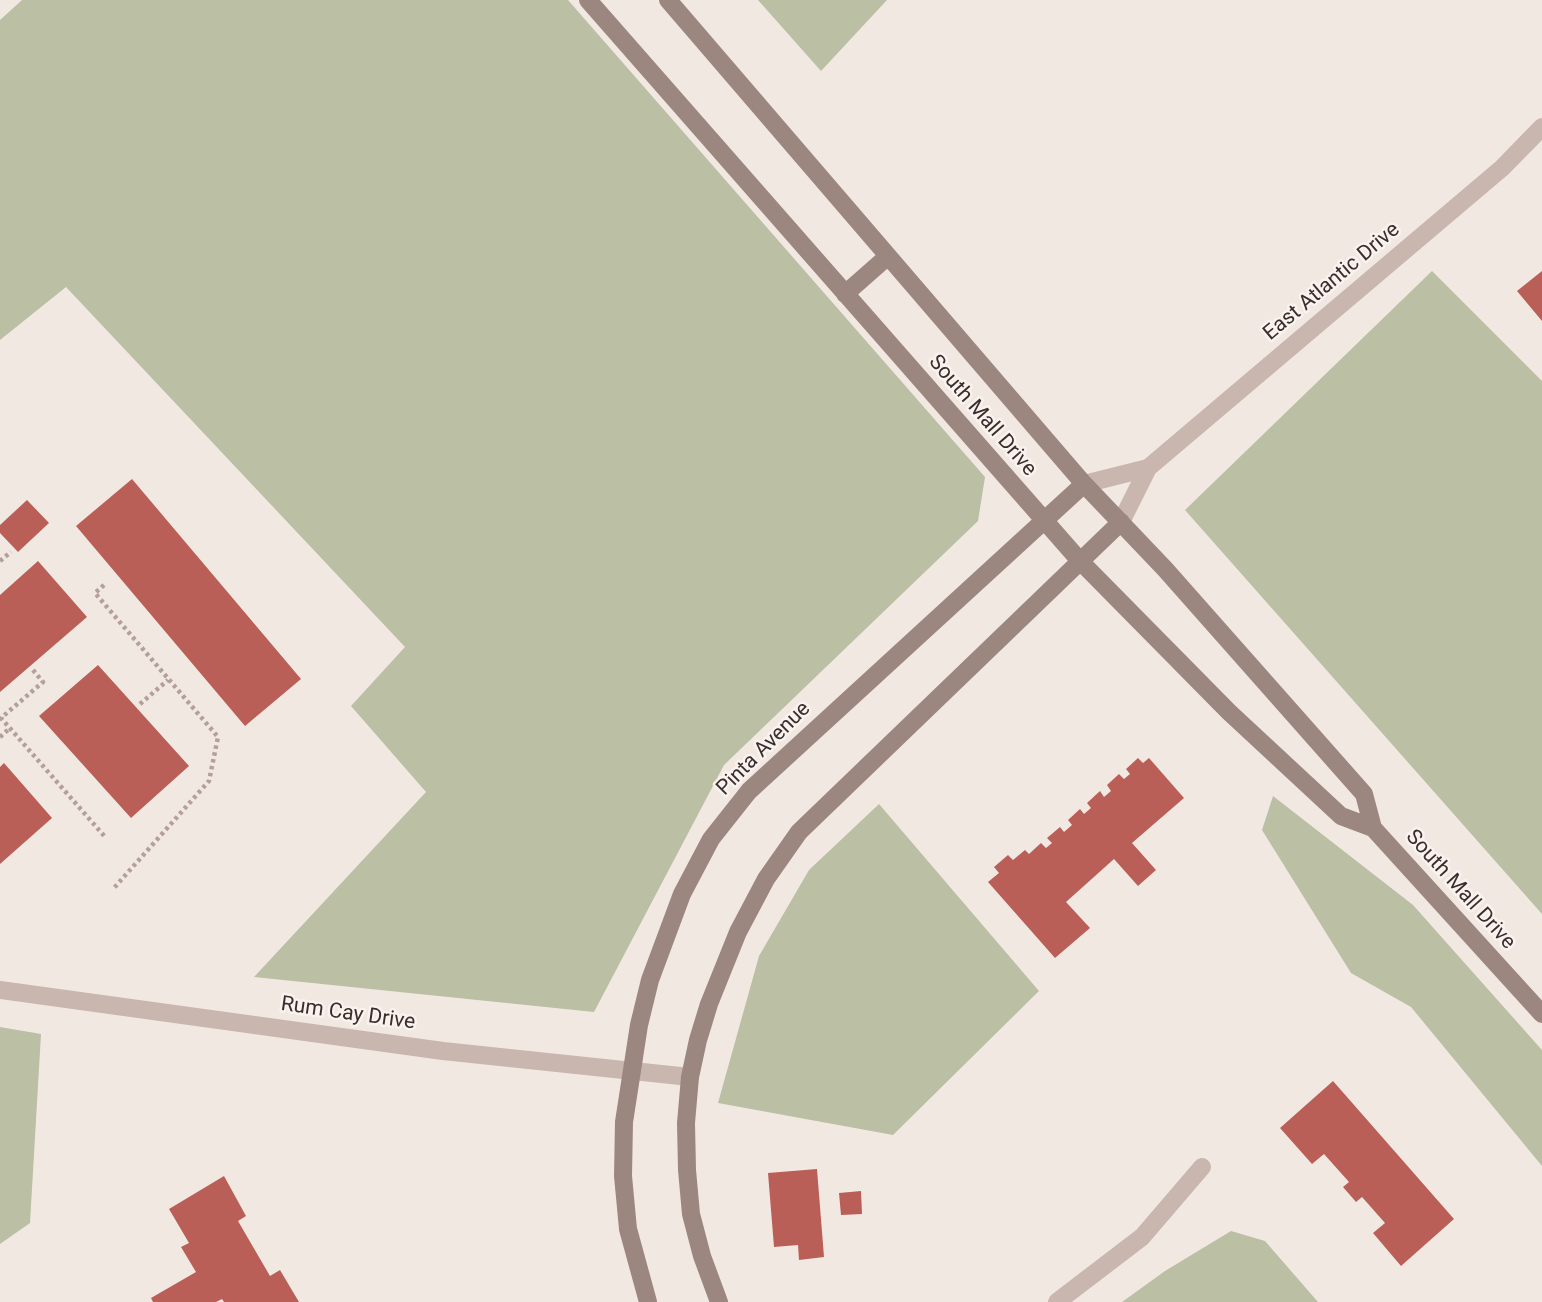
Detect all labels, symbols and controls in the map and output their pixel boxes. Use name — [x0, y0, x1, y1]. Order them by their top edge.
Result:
street label: East Atlantic Drive — [1259, 218, 1405, 346]
street label: South Mall Drive — [923, 350, 1041, 482]
street label: Pinta Avenue — [712, 697, 816, 801]
street label: South Mall Drive — [1400, 825, 1520, 955]
street label: Rum Cay Drive — [279, 992, 417, 1036]

